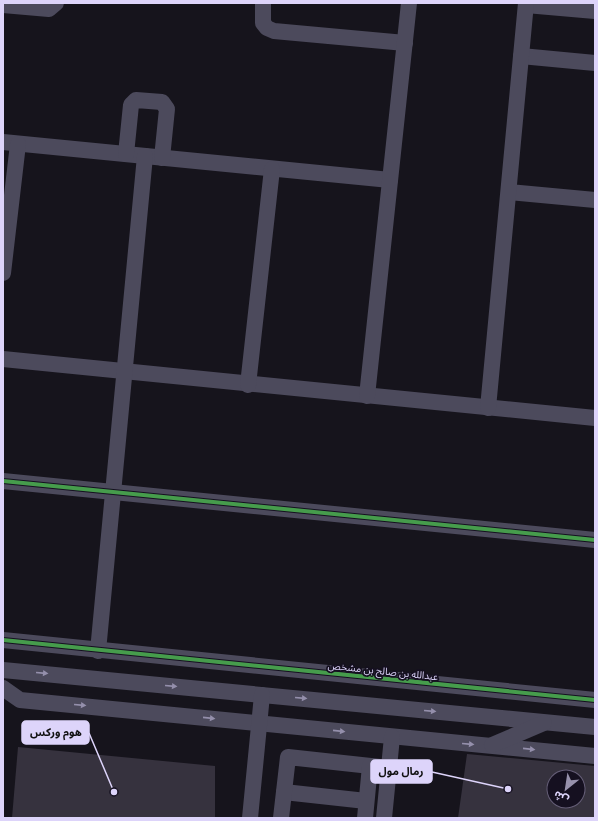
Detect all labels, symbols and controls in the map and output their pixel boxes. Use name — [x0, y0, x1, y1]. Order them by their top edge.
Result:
street label: عبدالله بن صالح بن مشخص — [327, 659, 439, 684]
one-way arrow — [36, 670, 48, 677]
one-way arrow — [165, 683, 177, 689]
one-way arrow — [295, 695, 307, 702]
one-way arrow — [74, 702, 86, 709]
one-way arrow — [424, 707, 436, 714]
one-way arrow — [203, 715, 215, 721]
callout: هوم وركس — [22, 721, 89, 744]
text: هوم وركس — [30, 725, 82, 741]
one-way arrow — [333, 728, 345, 735]
one-way arrow — [462, 740, 474, 747]
one-way arrow — [523, 746, 535, 753]
callout: رمال مول — [371, 760, 432, 783]
text: رمال مول — [378, 764, 424, 778]
north arrow — [546, 769, 586, 809]
text: ش — [551, 788, 571, 807]

